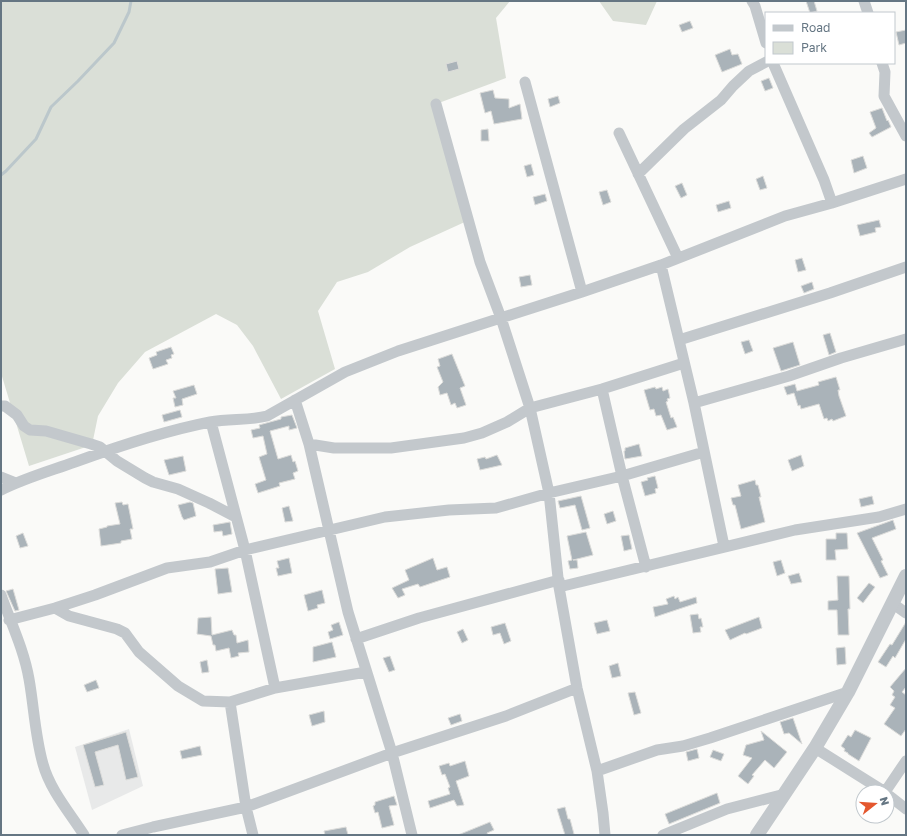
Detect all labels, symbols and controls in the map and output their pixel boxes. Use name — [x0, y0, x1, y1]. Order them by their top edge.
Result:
legend — [765, 12, 895, 64]
text: Road — [801, 20, 830, 35]
text: Park — [801, 40, 827, 55]
north arrow — [855, 784, 895, 824]
text: N — [878, 795, 892, 807]

